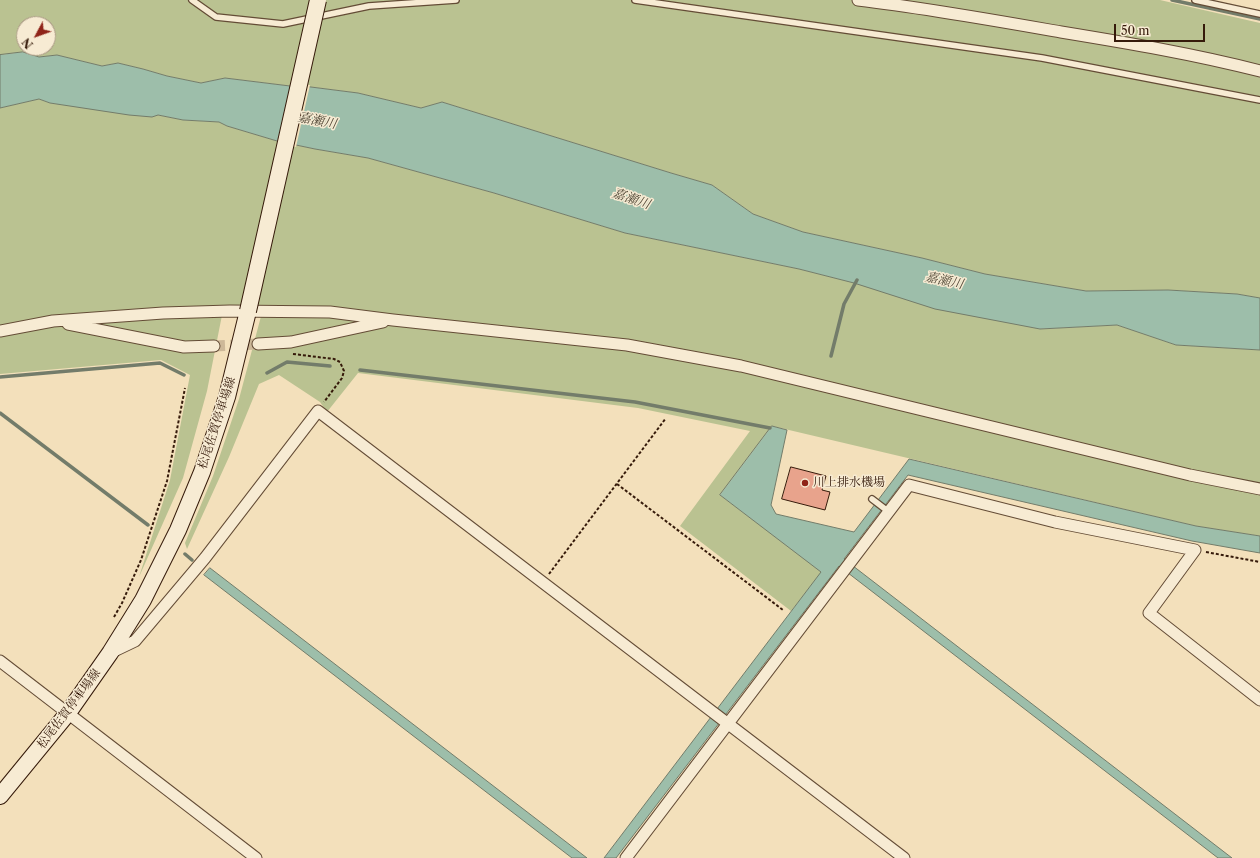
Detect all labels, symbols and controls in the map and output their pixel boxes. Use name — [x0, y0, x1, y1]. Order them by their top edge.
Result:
north arrow — [16, 16, 56, 56]
scale bar — [1116, 16, 1207, 42]
text: 50 m — [1121, 23, 1150, 38]
text: N — [19, 35, 36, 51]
water label: 嘉瀬川 — [296, 110, 338, 132]
water label: 嘉瀬川 — [610, 185, 652, 213]
water label: 嘉瀬川 — [923, 269, 965, 293]
street label: 松尾佐賀停車場線 — [195, 375, 239, 471]
place label: 川上排水機場 — [813, 476, 885, 490]
marker: 川上排水機場 — [800, 478, 810, 488]
street label: 松尾佐賀停車場線 — [34, 666, 104, 752]

